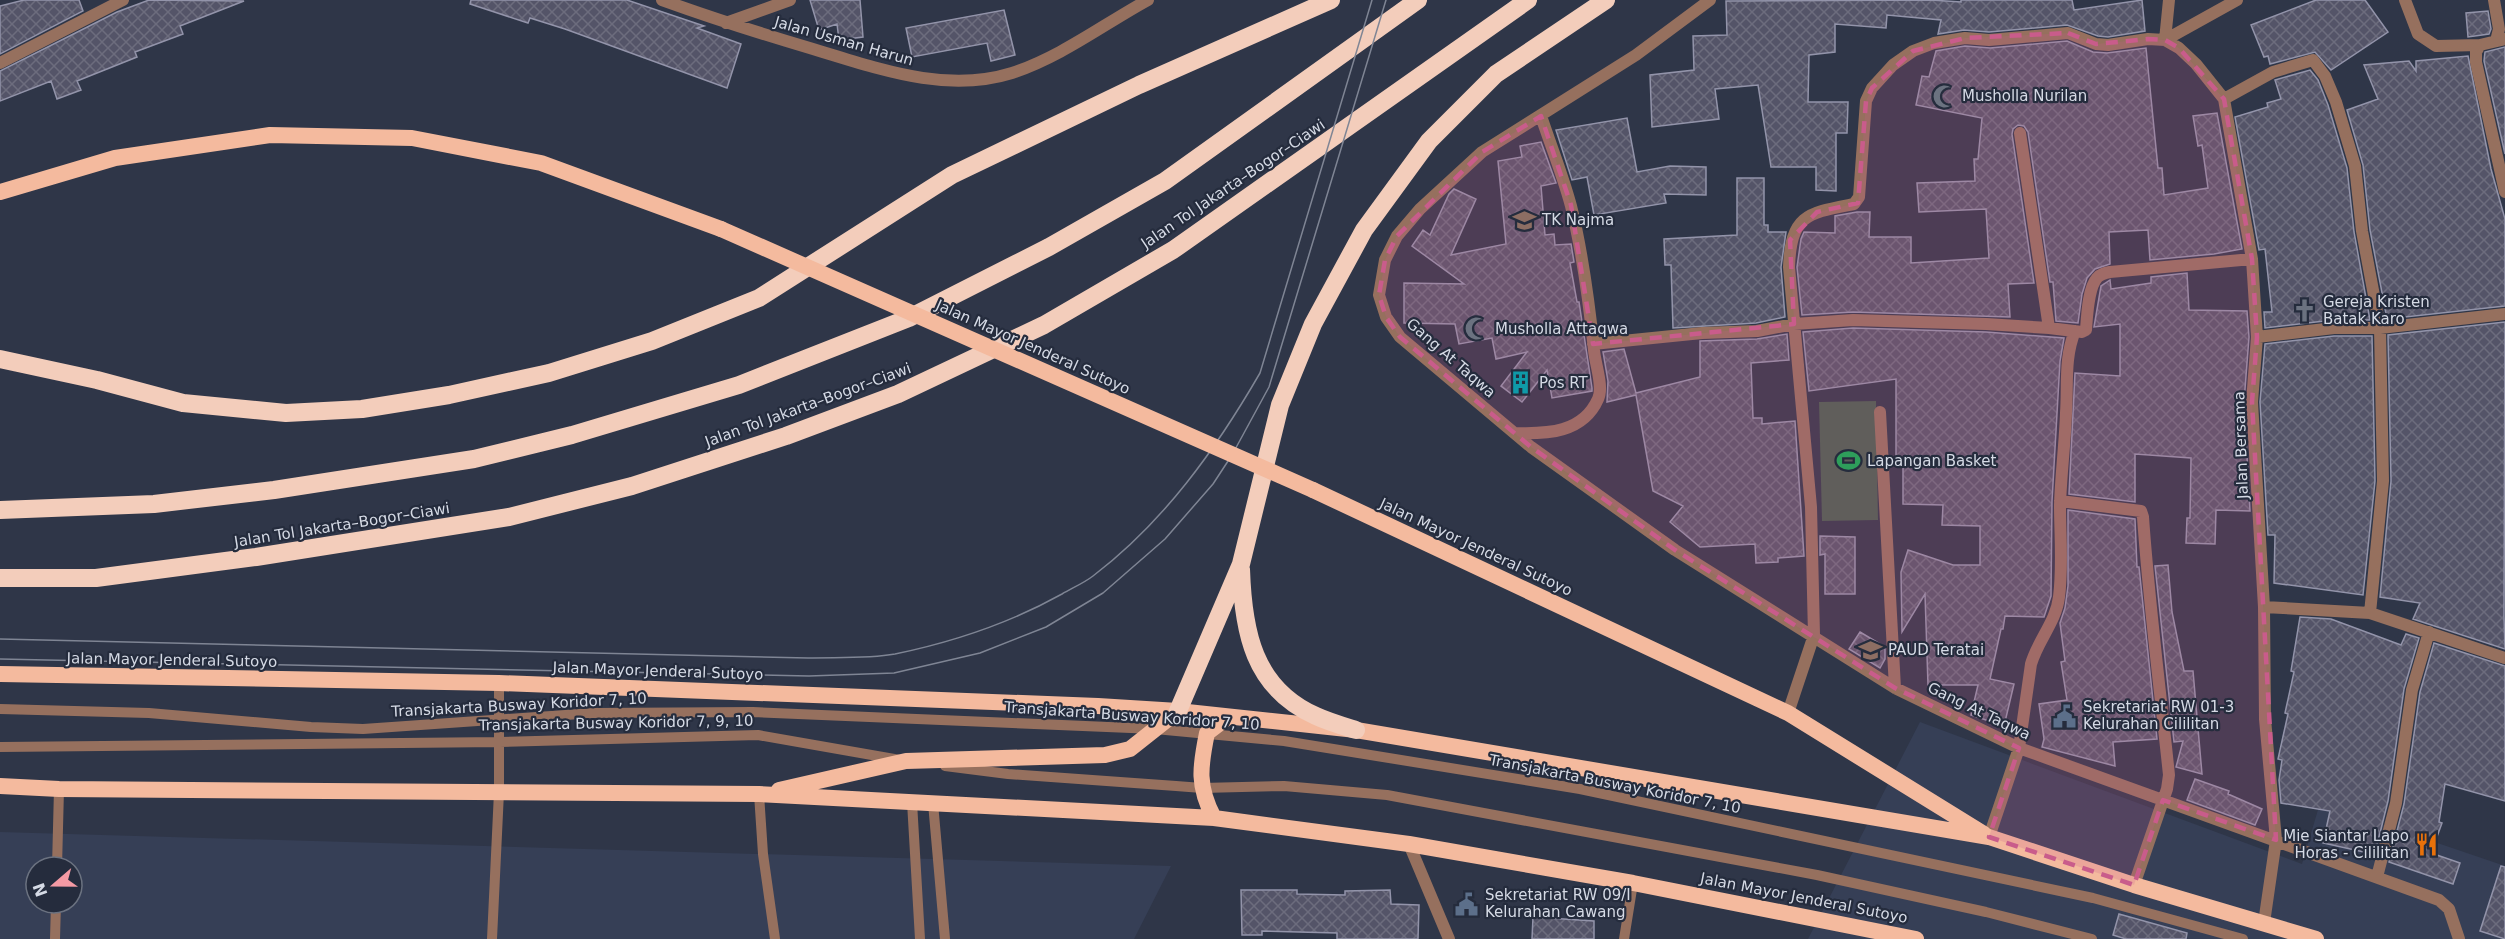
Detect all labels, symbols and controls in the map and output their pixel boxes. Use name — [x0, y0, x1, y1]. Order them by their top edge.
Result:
street label: Jalan Usman Harun — [771, 12, 916, 69]
mosque icon: Musholla Nurilan — [1931, 83, 1957, 109]
place label: Musholla Nurilan — [1962, 87, 2087, 105]
street label: Jalan Tol Jakarta–Bogor–Ciawi — [1137, 116, 1328, 253]
school or university icon: TK Najma — [1511, 207, 1537, 233]
place label: TK Najma — [1541, 211, 1614, 229]
place label: Gereja Kristen Batak Karo — [2323, 293, 2430, 328]
street label: Jalan Mayor Jenderal Sutoyo — [932, 296, 1133, 398]
church icon: Gereja Kristen Batak Karo — [2292, 298, 2318, 324]
street label: Gang At Taqwa — [1403, 314, 1499, 402]
mosque icon: Musholla Attaqwa — [1464, 316, 1490, 342]
place label: Musholla Attaqwa — [1495, 320, 1628, 338]
street label: Jalan Tol Jakarta–Bogor–Ciawi — [702, 359, 914, 451]
building icon: Pos RT — [1508, 370, 1534, 396]
place label: Pos RT — [1539, 374, 1589, 392]
street label: Jalan Bersama — [2230, 391, 2252, 500]
sports icon: Lapangan Basket — [1836, 448, 1862, 474]
place label: Lapangan Basket — [1867, 452, 1996, 470]
street label: Jalan Mayor Jenderal Sutoyo — [1376, 494, 1575, 600]
street label: Jalan Tol Jakarta–Bogor–Ciawi — [232, 499, 451, 551]
school or university icon: PAUD Teratai — [1857, 637, 1883, 663]
place label: PAUD Teratai — [1888, 641, 1984, 659]
street label: Jalan Mayor Jenderal Sutoyo — [65, 649, 278, 671]
street label: Jalan Mayor Jenderal Sutoyo — [551, 658, 764, 684]
street label: Gang At Taqwa — [1925, 678, 2033, 744]
street label: Transjakarta Busway Koridor 7, 10 — [390, 689, 647, 721]
street label: Transjakarta Busway Koridor 7, 10 — [1003, 698, 1260, 734]
place label: Sekretariat RW 01-3 Kelurahan Cililitan — [2083, 698, 2234, 733]
public building icon: Sekretariat RW 01-3 Kelurahan Cililitan — [2052, 703, 2078, 729]
street label: Transjakarta Busway Koridor 7, 9, 10 — [477, 712, 754, 734]
street label: Transjakarta Busway Koridor 7, 10 — [1487, 751, 1742, 817]
place label: Mie Siantar Lapo Horas - Cililitan — [2283, 827, 2409, 862]
restaurant icon: Mie Siantar Lapo Horas - Cililitan — [2414, 832, 2440, 858]
north arrow — [24, 855, 84, 915]
street label: Jalan Mayor Jenderal Sutoyo — [1698, 869, 1909, 927]
text: N — [29, 880, 52, 900]
place label: Sekretariat RW 09/I Kelurahan Cawang — [1485, 886, 1631, 921]
public building icon: Sekretariat RW 09/I Kelurahan Cawang — [1454, 891, 1480, 917]

